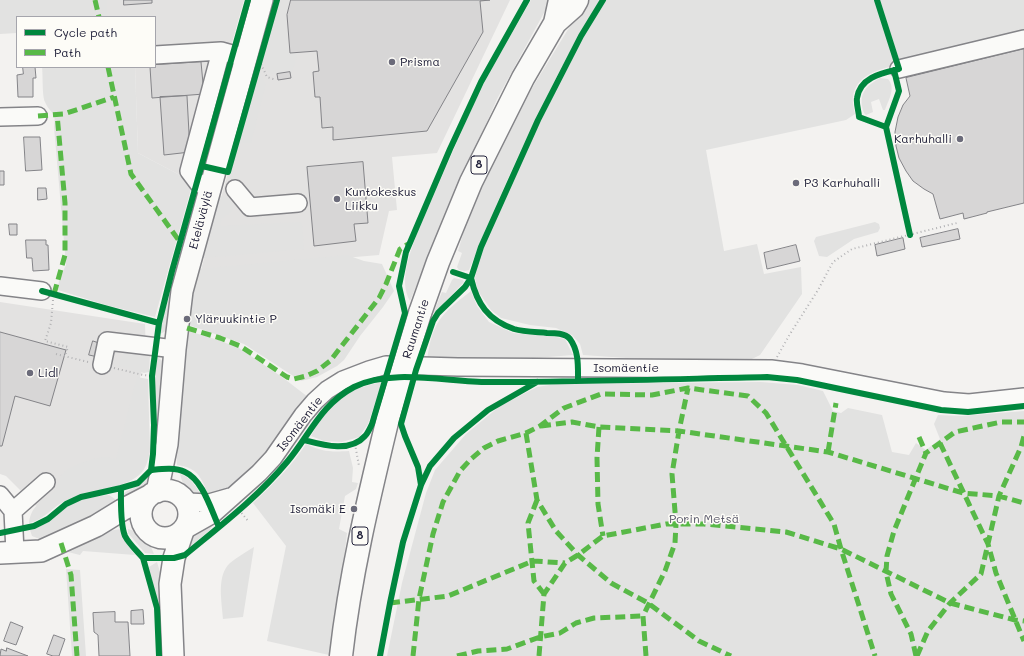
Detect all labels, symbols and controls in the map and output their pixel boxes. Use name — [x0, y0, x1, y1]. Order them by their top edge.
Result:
legend — [16, 16, 156, 68]
text: Cycle path — [54, 24, 117, 40]
text: Path — [54, 44, 81, 60]
place label: Prisma — [400, 55, 440, 69]
marker: Prisma — [387, 57, 397, 67]
place label: Karhuhalli — [894, 132, 952, 146]
marker: Karhuhalli — [955, 134, 965, 144]
road number: 8 — [471, 156, 487, 174]
place label: P3 Karhuhalli — [804, 176, 880, 190]
marker: P3 Karhuhalli — [791, 178, 801, 188]
place label: Kuntokeskus Liikku — [345, 185, 416, 213]
street label: Eteläväylä — [186, 189, 216, 251]
marker: Kuntokeskus Liikku — [332, 194, 342, 204]
street label: Raumantie — [400, 297, 432, 361]
place label: Yläruukintie P — [195, 312, 277, 326]
marker: Yläruukintie P — [182, 314, 192, 324]
street label: Isomäentie — [593, 361, 659, 375]
place label: Lidl — [38, 366, 59, 380]
marker: Lidl — [25, 368, 35, 378]
street label: Isomäentie — [274, 394, 326, 454]
place label: Isomäki E — [290, 502, 346, 516]
marker: Isomäki E — [349, 504, 359, 514]
park label: Porin Metsä — [669, 512, 739, 526]
road number: 8 — [352, 527, 368, 545]

